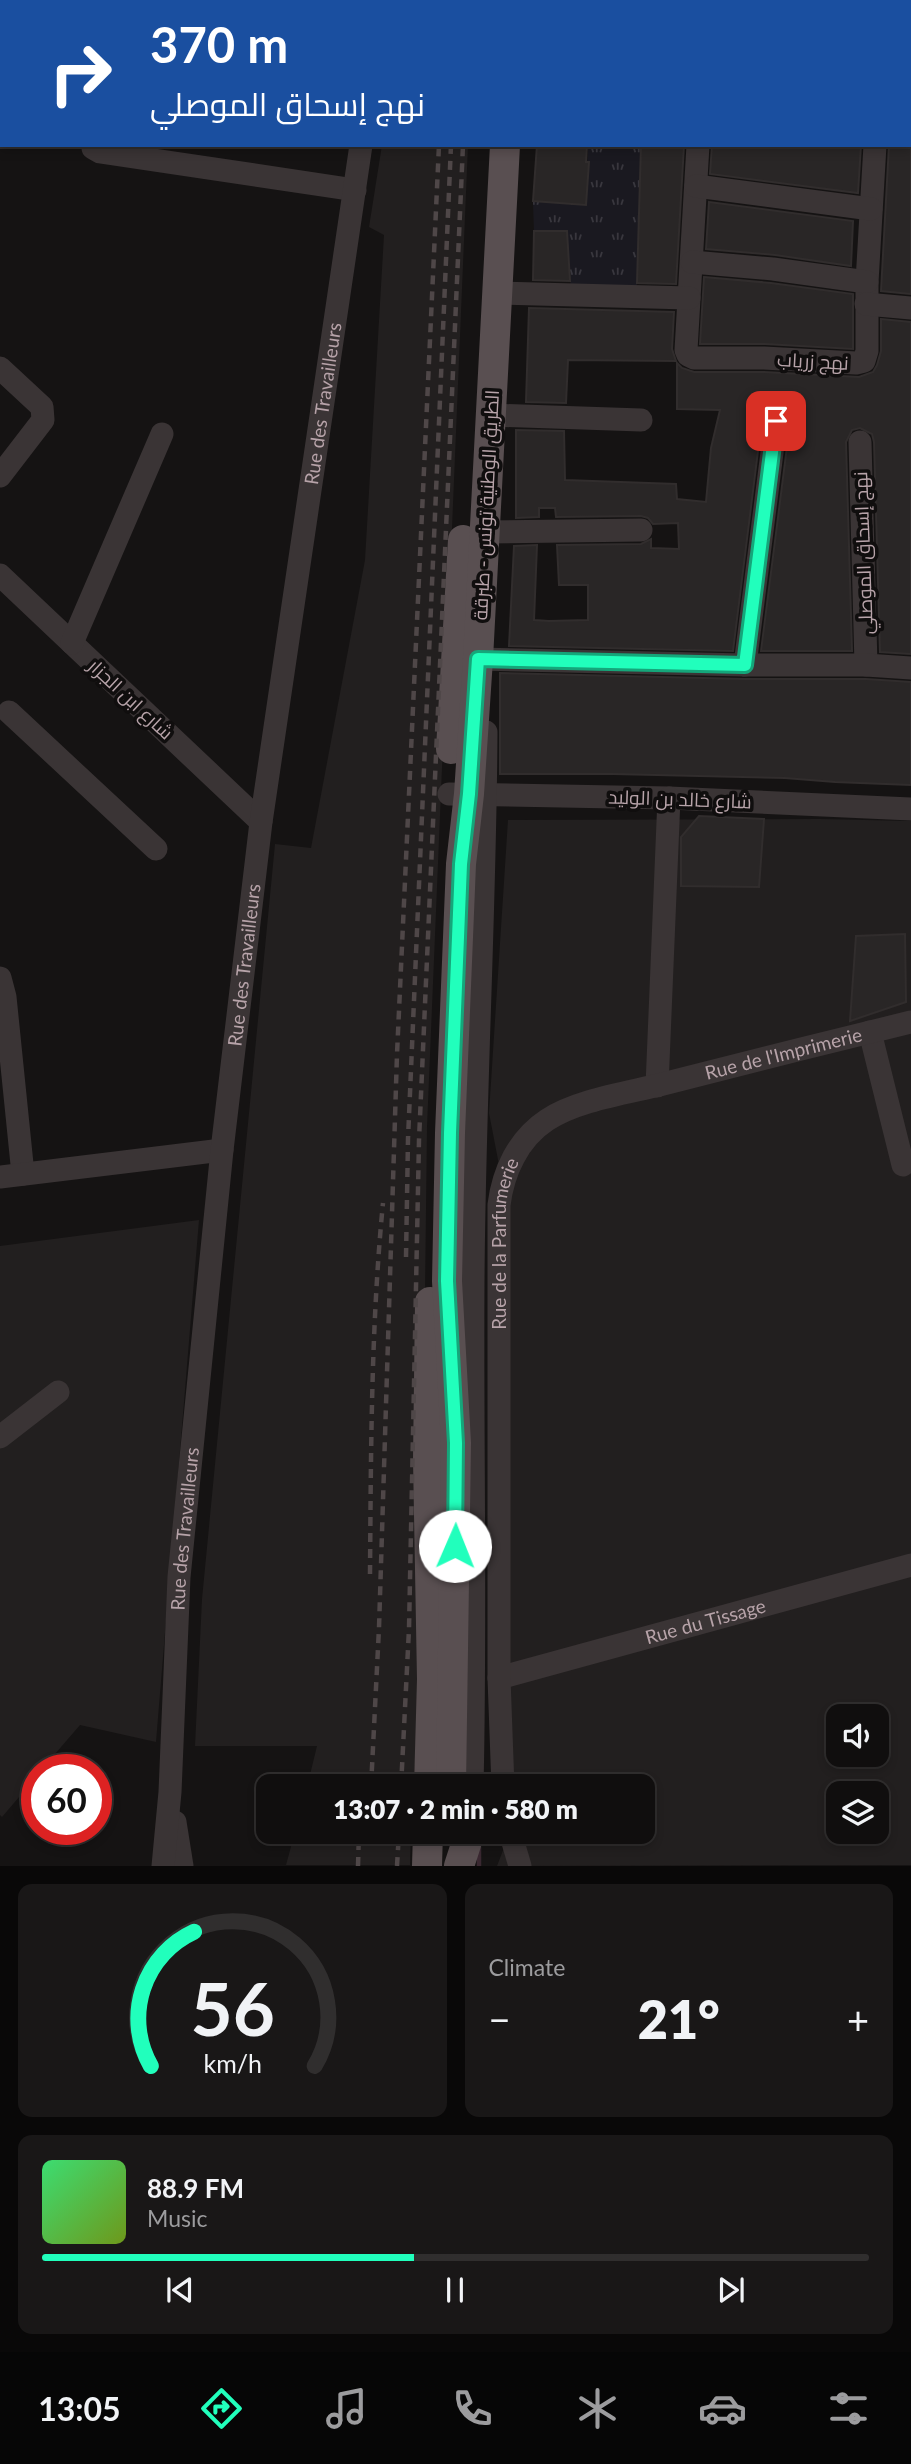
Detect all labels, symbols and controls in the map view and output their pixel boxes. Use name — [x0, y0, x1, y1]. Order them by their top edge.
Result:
text: 370 m — [150, 15, 288, 73]
icon: right — [35, 28, 126, 119]
text: نهج إسحاق الموصلي — [150, 84, 425, 123]
street label: Rue des Travailleurs — [299, 321, 346, 486]
street label: نهج زرياب — [777, 347, 849, 377]
street label: الطريق الوطنية تونس - طبرقة — [468, 389, 505, 621]
pin — [746, 391, 806, 451]
icon: arrive — [757, 402, 795, 440]
street label: نهج إسحاق الموصلي — [848, 471, 881, 635]
street label: شارع ابن الجزار — [81, 653, 179, 746]
street label: شارع خالد بن الوليد — [608, 785, 752, 815]
street label: Rue des Travailleurs — [222, 882, 265, 1048]
street label: Rue de l'Imprimerie — [702, 1022, 864, 1084]
street label: Rue de la Parfumerie — [487, 1154, 523, 1330]
street label: Rue des Travailleurs — [166, 1446, 203, 1611]
position arrow — [418, 1509, 492, 1583]
street label: Rue du Tissage — [642, 1593, 768, 1648]
map controls — [826, 1704, 889, 1844]
button: sound — [826, 1704, 889, 1767]
speed limit sign: 60 — [21, 1754, 112, 1845]
button: layers — [826, 1781, 889, 1844]
text: 13:07 · 2 min · 580 m — [333, 1793, 578, 1825]
text: Climate — [489, 1953, 565, 1981]
text: 56 — [190, 1965, 274, 2053]
text: 21° — [638, 1988, 720, 2050]
text: − — [489, 1996, 511, 2042]
text: + — [847, 1996, 869, 2042]
text: km/h — [203, 2048, 262, 2078]
text: 88.9 FM — [147, 2172, 244, 2204]
text: Music — [147, 2204, 207, 2232]
icon: previous — [161, 2271, 199, 2309]
icon: pause — [436, 2271, 474, 2309]
icon: next — [712, 2271, 750, 2309]
icon: directions — [197, 2384, 246, 2433]
icon: music — [322, 2384, 371, 2433]
icon: phone — [448, 2384, 497, 2433]
icon: climate — [573, 2384, 622, 2433]
icon: car — [698, 2384, 747, 2433]
icon: filters — [824, 2384, 873, 2433]
text: 13:05 — [38, 2389, 121, 2428]

